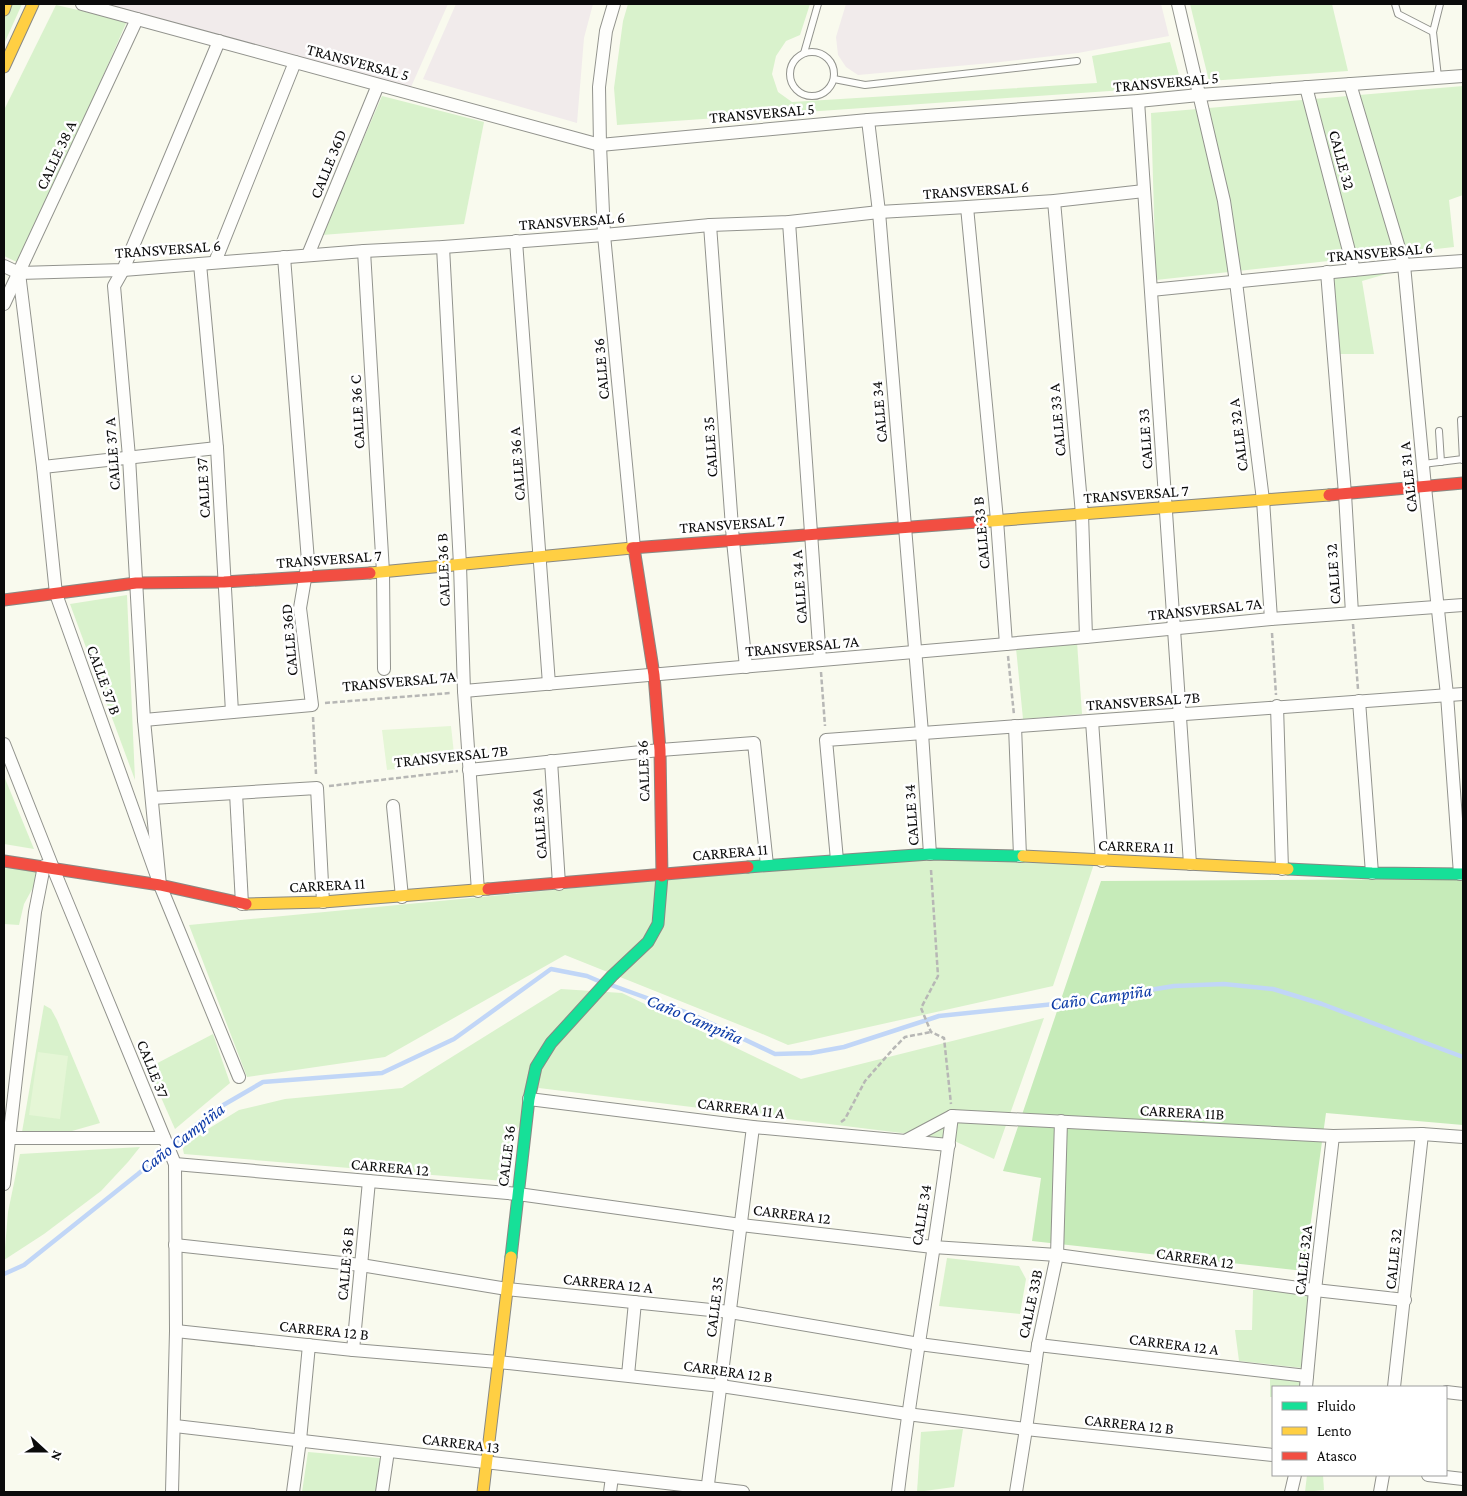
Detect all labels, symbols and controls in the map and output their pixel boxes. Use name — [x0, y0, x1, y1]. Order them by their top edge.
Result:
street label: TRANSVERSAL 5 — [305, 40, 411, 84]
street label: TRANSVERSAL 5 — [1113, 69, 1219, 95]
street label: TRANSVERSAL 5 — [709, 100, 815, 126]
street label: CALLE 38 A — [33, 117, 80, 192]
street label: CALLE 36D — [307, 127, 349, 201]
street label: CALLE 32 — [1326, 128, 1358, 192]
street label: TRANSVERSAL 6 — [922, 178, 1030, 202]
street label: TRANSVERSAL 6 — [518, 209, 626, 233]
street label: TRANSVERSAL 6 — [114, 237, 222, 261]
street label: TRANSVERSAL 6 — [1326, 239, 1434, 265]
street label: CALLE 36 — [590, 338, 612, 400]
street label: CALLE 36 C — [347, 375, 367, 449]
street label: CALLE 34 — [868, 380, 890, 444]
street label: CALLE 33 A — [1045, 382, 1069, 457]
street label: CALLE 32 A — [1225, 397, 1251, 472]
street label: CALLE 33 — [1134, 408, 1156, 470]
street label: CALLE 37 A — [101, 416, 123, 491]
street label: CALLE 35 — [699, 416, 721, 478]
street label: CALLE 36 A — [506, 426, 528, 501]
street label: CALLE 31 A — [1396, 440, 1420, 513]
street label: CALLE 37 — [193, 457, 213, 519]
street label: TRANSVERSAL 7 — [1083, 482, 1190, 506]
street label: CALLE 33 B — [969, 496, 993, 570]
street label: TRANSVERSAL 7 — [679, 512, 786, 536]
street label: CALLE 36 B — [433, 533, 453, 607]
street label: CALLE 32 — [1322, 543, 1344, 605]
street label: TRANSVERSAL 7 — [276, 547, 383, 571]
street label: CALLE 34 A — [788, 549, 810, 624]
street label: TRANSVERSAL 7A — [1147, 594, 1264, 623]
street label: CALLE 36D — [277, 603, 301, 677]
street label: TRANSVERSAL 7A — [744, 632, 860, 659]
street label: CALLE 37 B — [84, 643, 124, 717]
street label: TRANSVERSAL 7A — [341, 667, 457, 694]
street label: TRANSVERSAL 7B — [1085, 689, 1201, 713]
street label: CALLE 36 — [633, 740, 653, 802]
street label: TRANSVERSAL 7B — [393, 742, 509, 770]
street label: CALLE 34 — [900, 784, 922, 846]
street label: CALLE 36A — [528, 787, 550, 860]
street label: CARRERA 11 — [1098, 836, 1174, 856]
street label: CARRERA 11 — [691, 840, 769, 864]
street label: CARRERA 11 — [289, 875, 365, 895]
water label: Caño Campiña — [1049, 980, 1154, 1014]
water label: Caño Campiña — [644, 990, 747, 1048]
street label: CALLE 37 — [134, 1038, 173, 1101]
street label: CARRERA 11 A — [696, 1094, 787, 1122]
water label: Caño Campiña — [136, 1098, 229, 1177]
street label: CARRERA 11B — [1139, 1101, 1225, 1123]
street label: CALLE 36 — [494, 1124, 518, 1188]
street label: CARRERA 12 — [350, 1155, 430, 1179]
street label: CALLE 34 — [908, 1183, 934, 1247]
street label: CARRERA 12 — [752, 1201, 832, 1227]
street label: CALLE 32A — [1291, 1223, 1315, 1296]
street label: CALLE 36 B — [333, 1226, 357, 1301]
street label: CALLE 32 — [1381, 1227, 1405, 1290]
street label: CARRERA 12 — [1155, 1244, 1235, 1272]
street label: CALLE 33B — [1014, 1268, 1046, 1340]
street label: CARRERA 12 A — [562, 1270, 655, 1296]
street label: CALLE 35 — [702, 1276, 726, 1338]
street label: CARRERA 12 B — [278, 1317, 370, 1343]
street label: CARRERA 12 A — [1128, 1330, 1221, 1358]
street label: CARRERA 12 B — [682, 1356, 774, 1386]
legend — [1272, 1386, 1447, 1476]
text: Fluido — [1317, 1398, 1356, 1414]
street label: CARRERA 12 B — [1083, 1411, 1175, 1437]
text: Lento — [1317, 1423, 1351, 1439]
north arrow — [20, 1426, 70, 1476]
street label: CARRERA 13 — [421, 1430, 501, 1456]
text: N — [48, 1448, 66, 1463]
text: Atasco — [1317, 1448, 1357, 1464]

